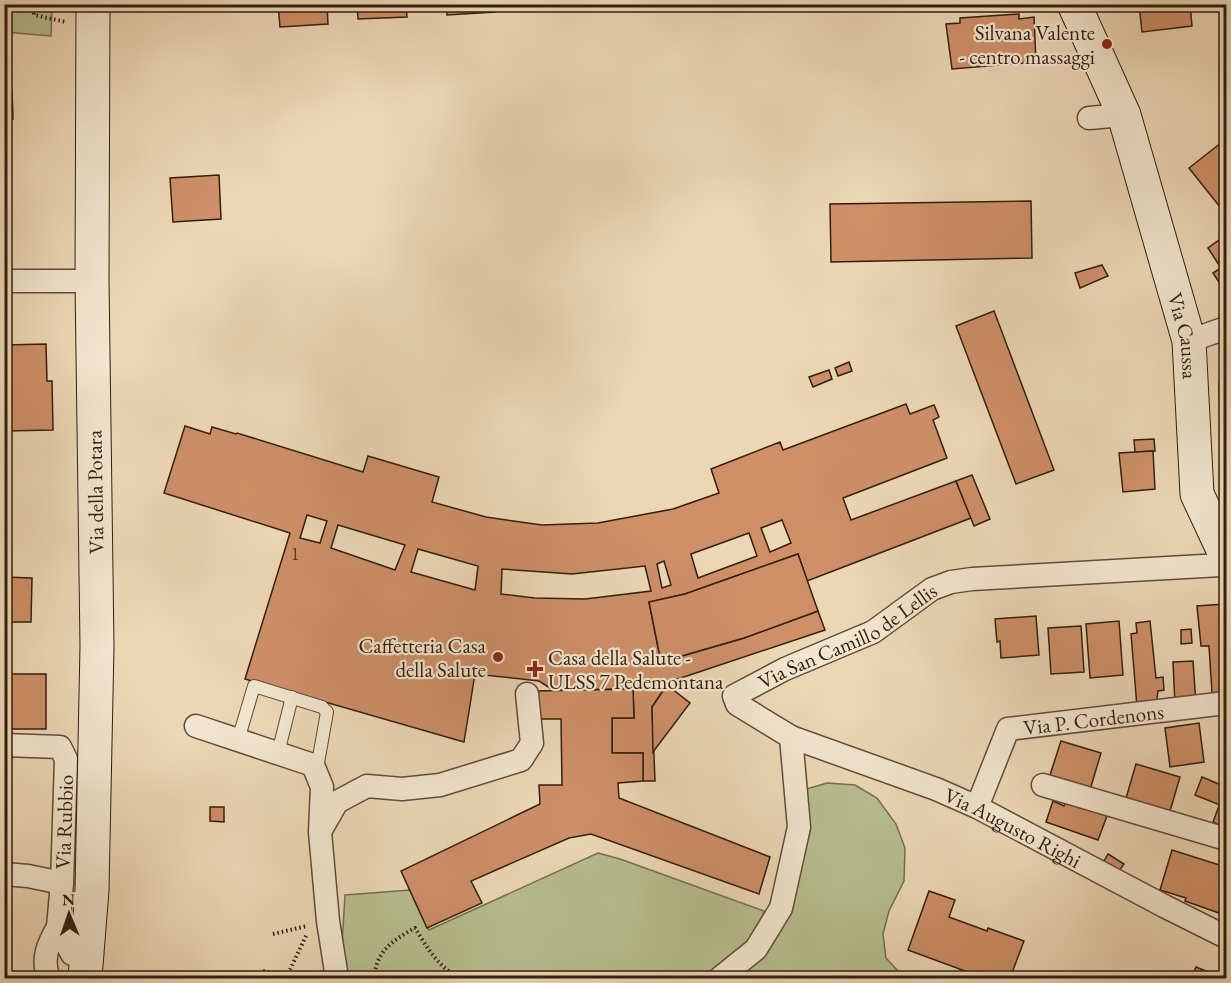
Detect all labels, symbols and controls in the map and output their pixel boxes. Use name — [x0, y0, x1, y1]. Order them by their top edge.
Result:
place label: Silvana Valente - centro massaggi — [959, 19, 1095, 70]
marker: Silvana Valente - centro massaggi — [1100, 37, 1114, 51]
street label: Via Caussa — [1162, 289, 1204, 380]
street label: Via della Potara — [80, 429, 110, 554]
house number: 1 — [291, 542, 299, 565]
street label: Via San Camillo de Lellis — [753, 577, 942, 695]
place label: Caffetteria Casa della Salute — [358, 632, 487, 683]
place label: Casa della Salute - ULSS 7 Pedemontana — [548, 644, 724, 695]
marker: Caffetteria Casa della Salute — [491, 650, 505, 664]
marker: Casa della Salute - ULSS 7 Pedemontana — [526, 660, 544, 678]
street label: Via P. Cordenons — [1022, 697, 1165, 741]
street label: Via Rubbio — [49, 774, 79, 870]
street label: Via Augusto Righi — [940, 781, 1086, 873]
north arrow — [39, 884, 99, 944]
text: N — [62, 889, 75, 910]

